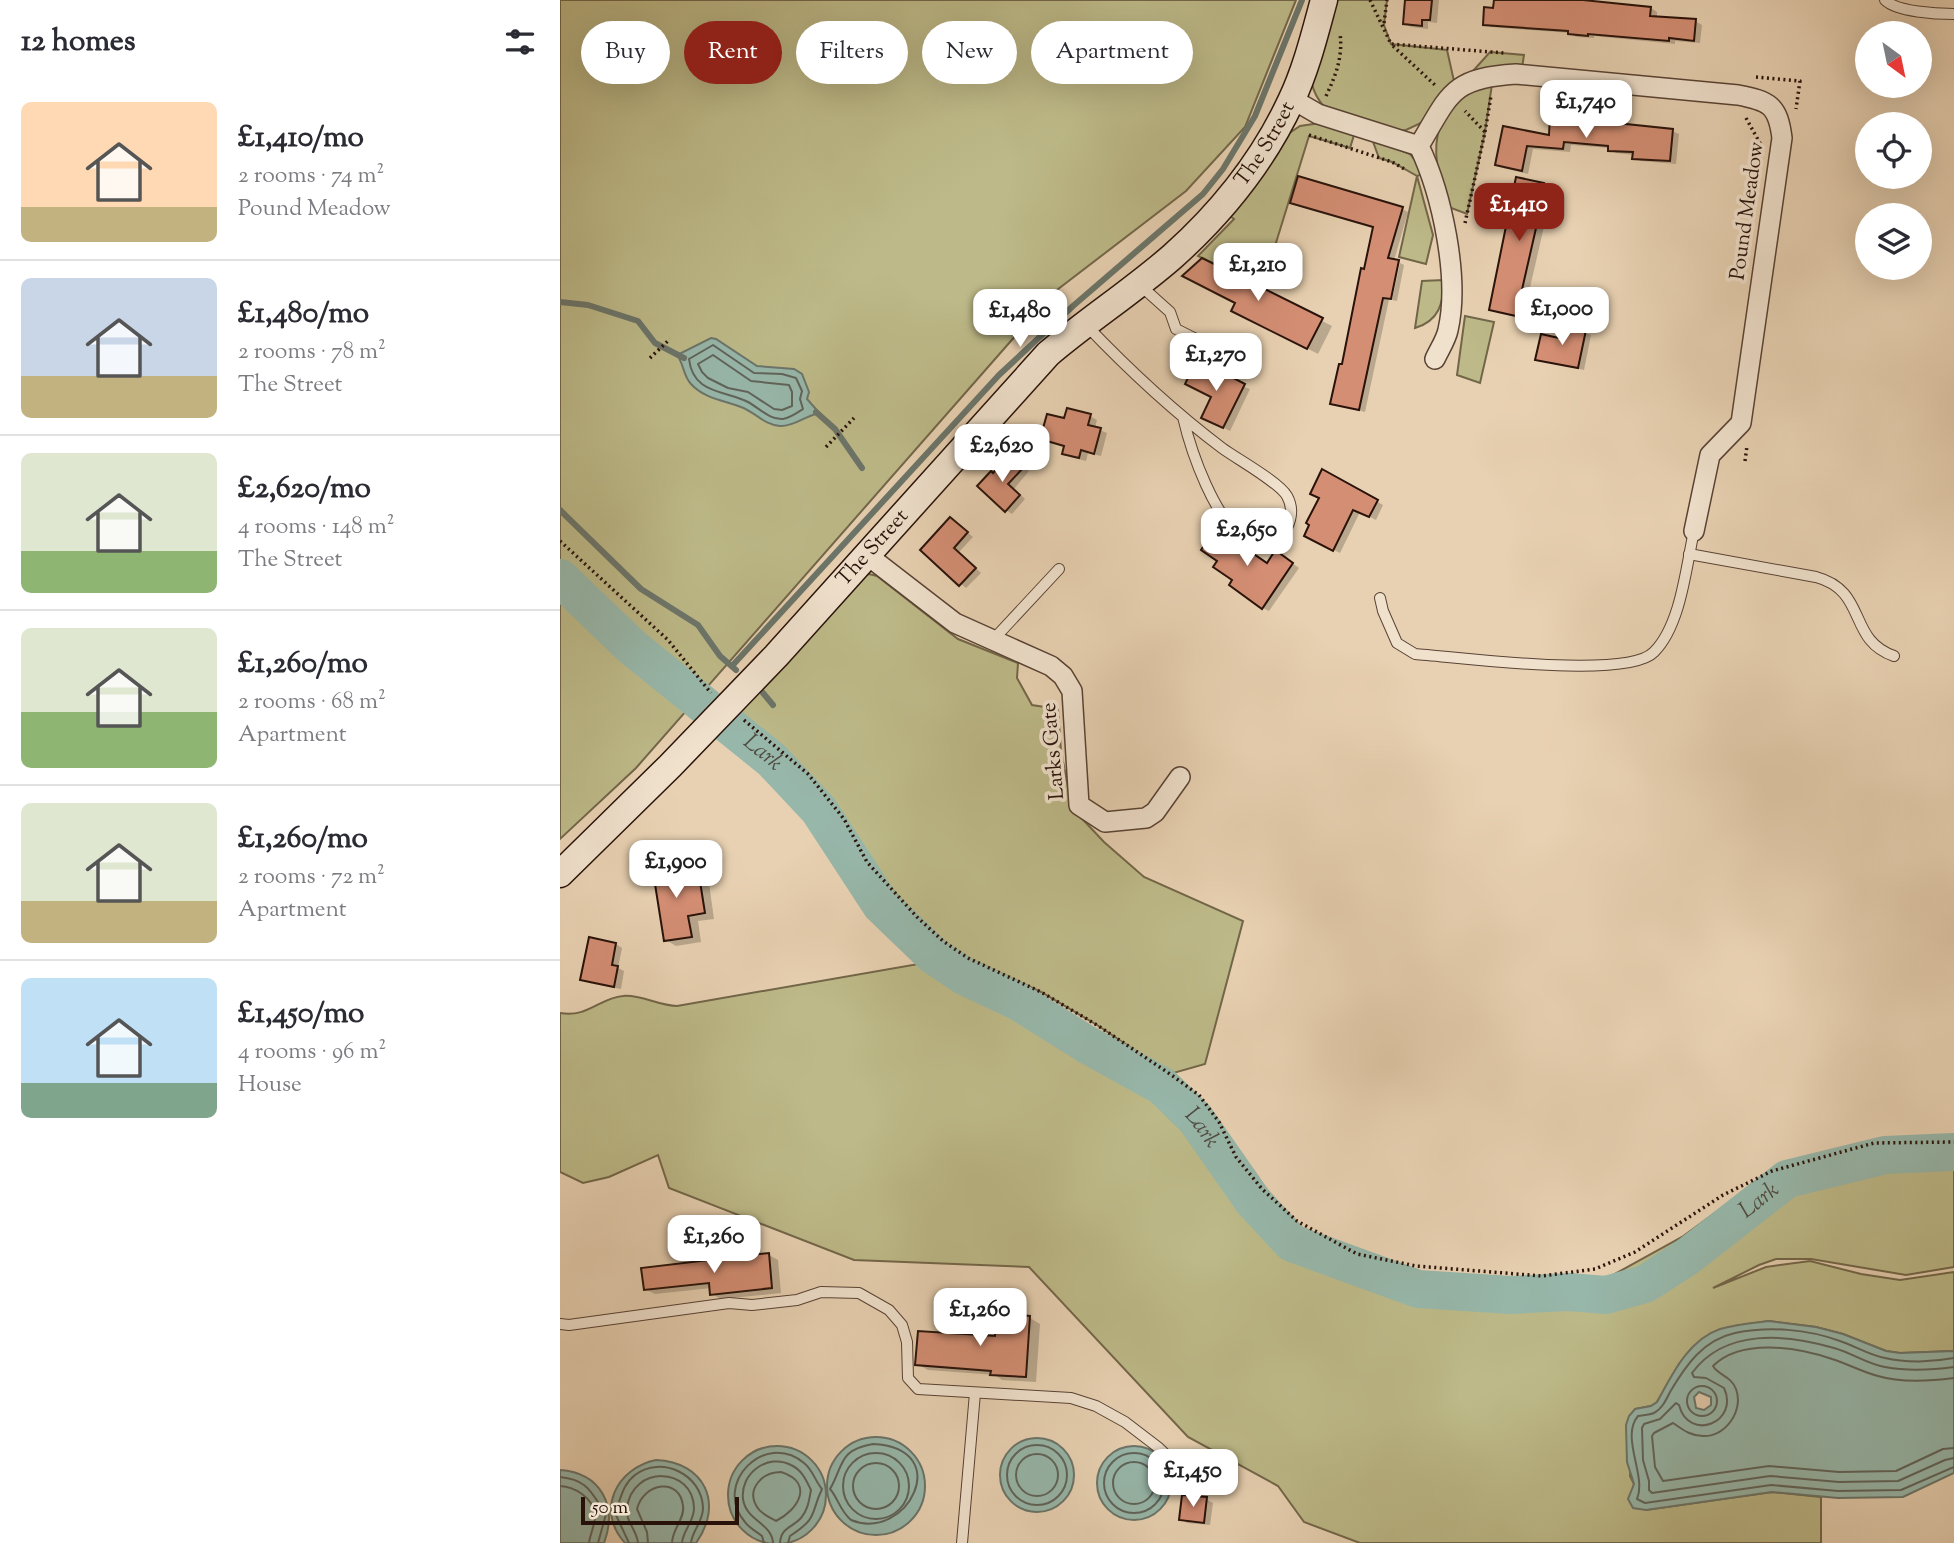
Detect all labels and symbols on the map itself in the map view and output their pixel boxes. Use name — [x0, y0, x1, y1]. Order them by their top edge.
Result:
north arrow — [1855, 21, 1932, 98]
pin: £1,740 — [1529, 80, 1643, 140]
street label: The Street — [1228, 97, 1303, 193]
street label: Pound Meadow — [1723, 140, 1773, 282]
pin: £1,410 — [1462, 184, 1576, 243]
pin: £1,210 — [1201, 244, 1315, 303]
pin: £1,000 — [1505, 288, 1619, 347]
pin: £1,480 — [963, 290, 1077, 349]
pin: £1,270 — [1159, 334, 1273, 393]
pin: £2,620 — [945, 424, 1059, 484]
street label: The Street — [830, 503, 916, 594]
pin: £2,650 — [1190, 508, 1304, 568]
street label: Larks Gate — [1035, 701, 1073, 801]
water label: Lark — [736, 726, 791, 779]
pin: £1,900 — [619, 841, 733, 900]
water label: Lark — [1177, 1099, 1228, 1155]
water label: Lark — [1732, 1174, 1786, 1227]
pin: £1,260 — [657, 1216, 771, 1275]
pin: £1,260 — [923, 1288, 1037, 1348]
pin: £1,450 — [1136, 1450, 1250, 1509]
scale bar — [581, 1494, 738, 1526]

